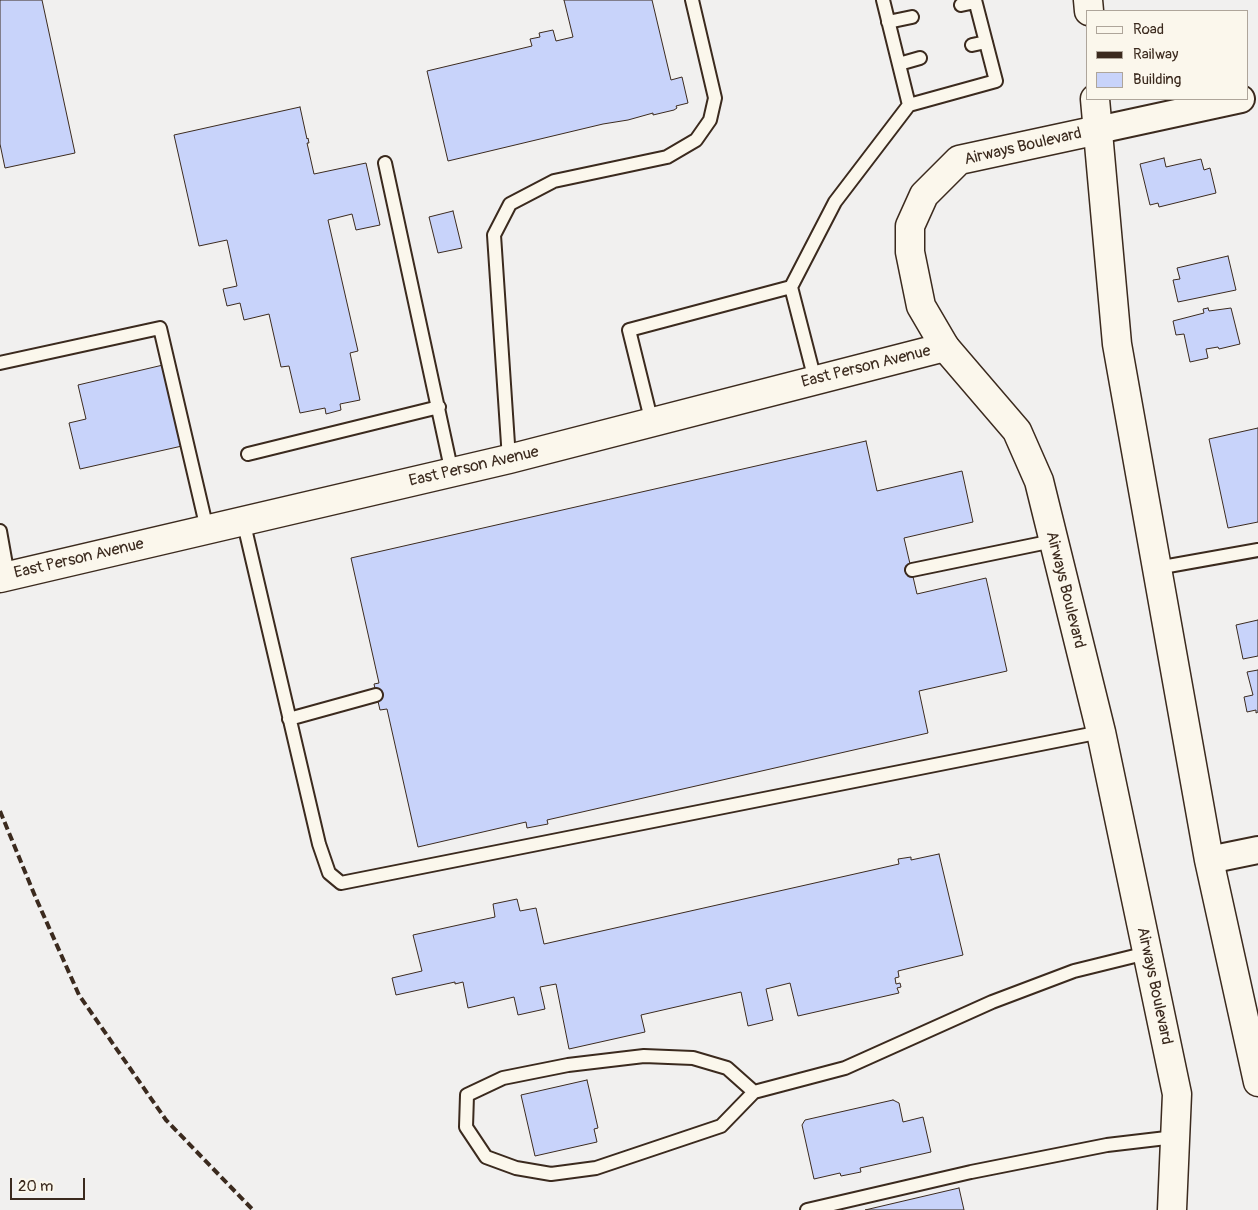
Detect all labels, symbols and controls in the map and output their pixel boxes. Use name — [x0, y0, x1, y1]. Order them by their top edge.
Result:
legend — [1086, 10, 1248, 100]
text: Road — [1133, 20, 1164, 39]
text: Railway — [1133, 45, 1178, 64]
text: Building — [1133, 70, 1181, 89]
street label: Airways Boulevard — [962, 124, 1084, 170]
street label: East Person Avenue — [799, 342, 933, 392]
street label: East Person Avenue — [407, 443, 541, 491]
street label: Airways Boulevard — [1041, 530, 1089, 650]
street label: East Person Avenue — [12, 535, 146, 583]
street label: Airways Boulevard — [1132, 925, 1176, 1047]
scale bar — [12, 1168, 88, 1200]
text: 20 m — [18, 1177, 53, 1196]

